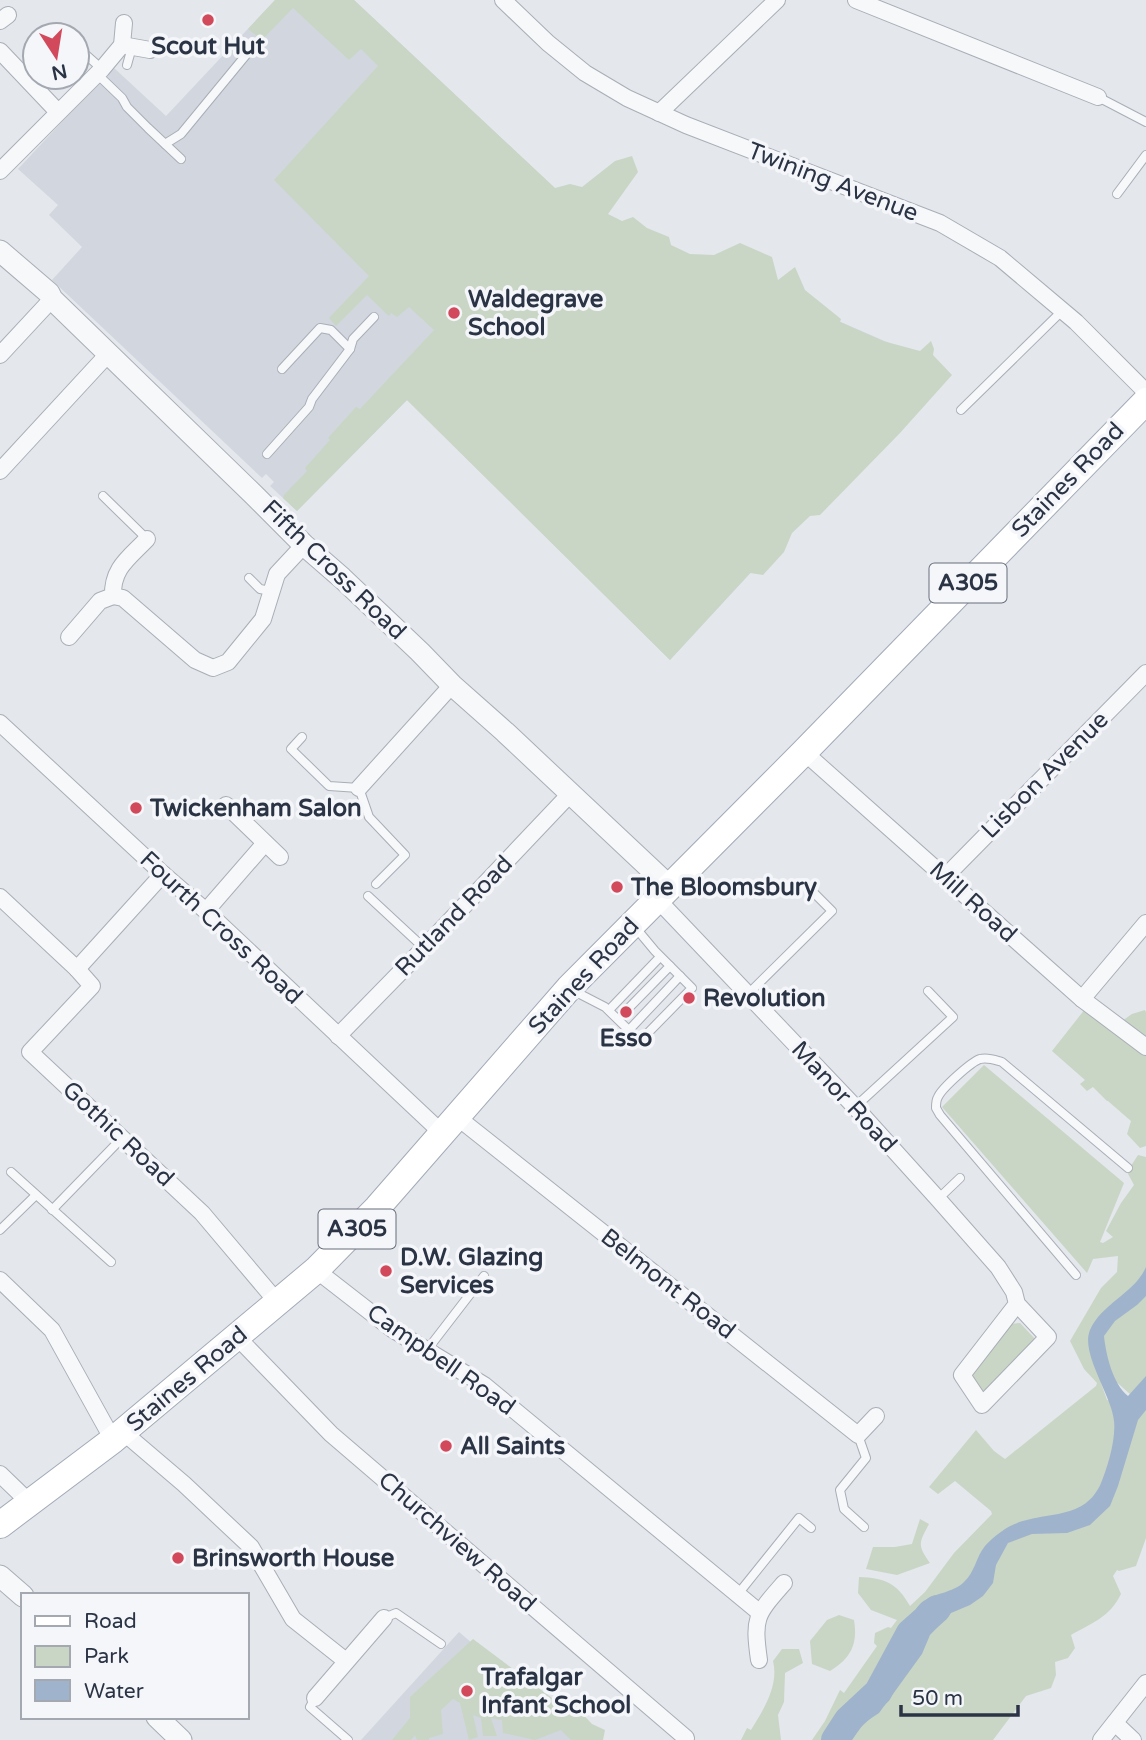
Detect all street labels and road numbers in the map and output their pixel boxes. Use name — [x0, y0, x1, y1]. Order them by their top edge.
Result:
street label: Twining Avenue — [744, 136, 922, 228]
street label: Staines Road — [1006, 416, 1130, 544]
street label: Fifth Cross Road — [256, 494, 412, 646]
road number: A305 — [930, 564, 1006, 603]
street label: Lisbon Avenue — [975, 705, 1115, 845]
street label: Fourth Cross Road — [134, 845, 308, 1011]
street label: Rutland Road — [389, 850, 519, 982]
street label: Mill Road — [923, 855, 1023, 949]
street label: Staines Road — [523, 912, 645, 1040]
street label: Manor Road — [785, 1035, 903, 1159]
street label: Gothic Road — [56, 1075, 180, 1193]
road number: A305 — [318, 1210, 396, 1248]
street label: Belmont Road — [595, 1222, 741, 1346]
street label: Campbell Road — [361, 1298, 521, 1422]
street label: Staines Road — [121, 1320, 253, 1438]
street label: Churchview Road — [372, 1466, 542, 1618]

